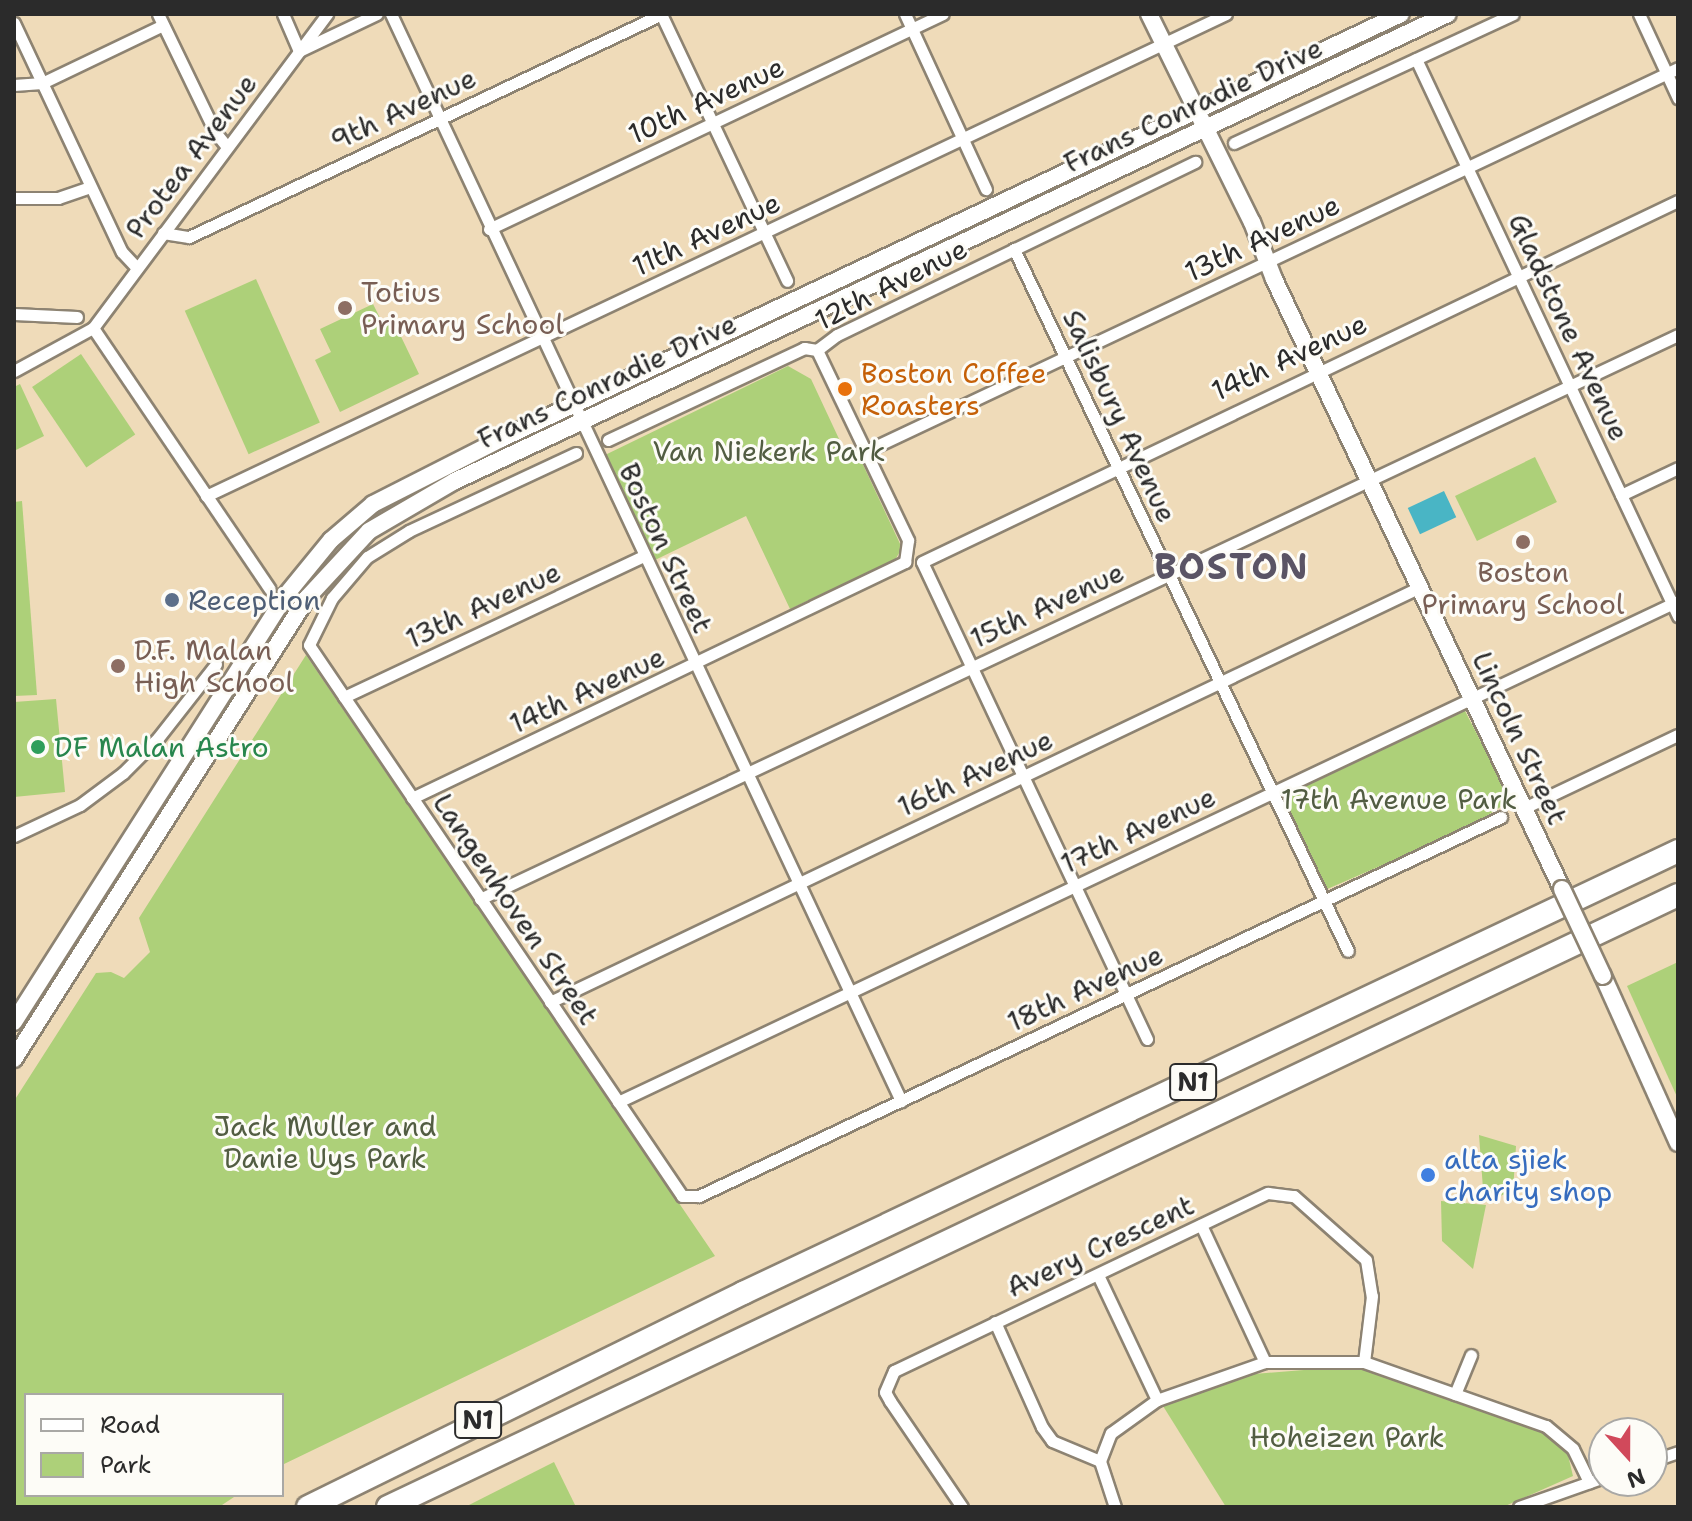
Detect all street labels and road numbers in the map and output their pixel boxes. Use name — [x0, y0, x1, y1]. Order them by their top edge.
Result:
street label: Frans Conradie Drive — [1058, 30, 1328, 180]
street label: 10th Avenue — [623, 49, 789, 151]
street label: 9th Avenue — [325, 61, 481, 157]
street label: Protea Avenue — [118, 67, 264, 245]
street label: 11th Avenue — [627, 185, 785, 283]
street label: 13th Avenue — [1179, 187, 1345, 289]
street label: Gladstone Avenue — [1502, 208, 1636, 446]
street label: 12th Avenue — [809, 231, 973, 337]
street label: Salisbury Avenue — [1056, 304, 1184, 528]
street label: Frans Conradie Drive — [472, 306, 742, 456]
street label: 14th Avenue — [1206, 306, 1372, 408]
street label: Boston Street — [612, 458, 720, 638]
street label: 13th Avenue — [400, 554, 566, 656]
street label: 15th Avenue — [965, 555, 1129, 655]
street label: 14th Avenue — [504, 639, 670, 741]
street label: Lincoln Street — [1465, 646, 1575, 830]
street label: 16th Avenue — [892, 722, 1058, 824]
street label: 17th Avenue — [1055, 779, 1221, 881]
street label: Langenhoven Street — [426, 787, 606, 1031]
street label: 18th Avenue — [1002, 937, 1168, 1039]
road number: N1 — [1169, 1060, 1217, 1104]
street label: Avery Crescent — [1001, 1188, 1199, 1304]
road number: N1 — [454, 1398, 502, 1442]

